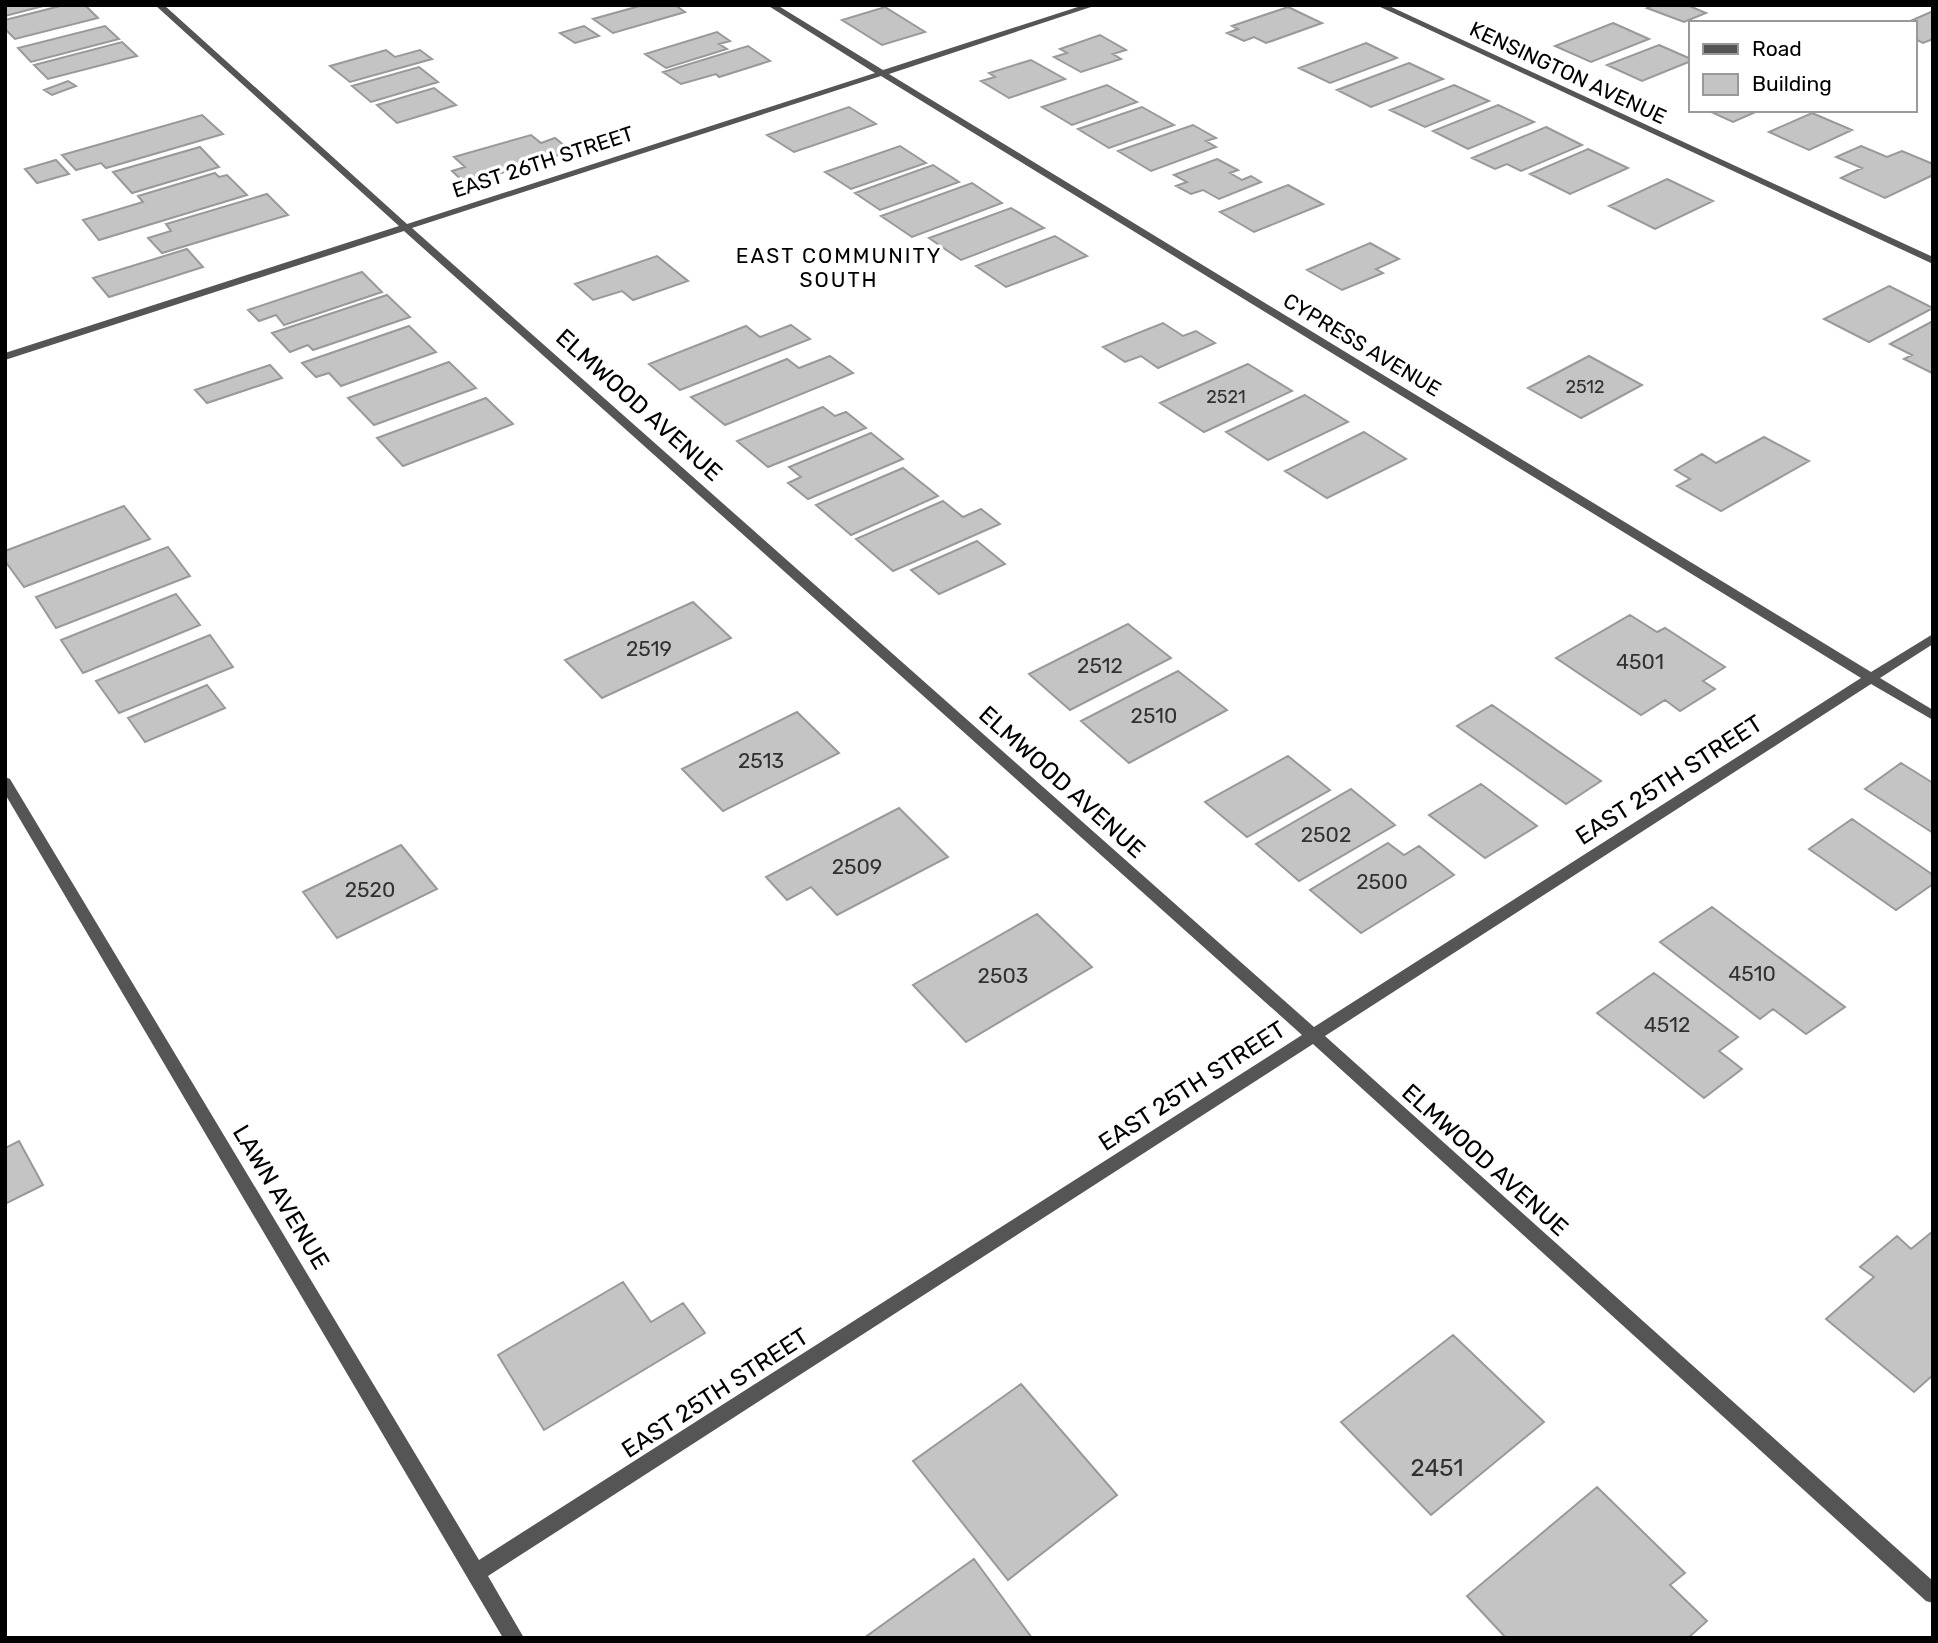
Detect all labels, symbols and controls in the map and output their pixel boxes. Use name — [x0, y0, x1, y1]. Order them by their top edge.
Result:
street label: KENSINGTON AVENUE — [1466, 16, 1671, 129]
legend — [1689, 21, 1917, 112]
text: Road — [1752, 36, 1802, 61]
text: Building — [1752, 71, 1832, 96]
street label: EAST 26TH STREET — [449, 120, 637, 203]
district label: EAST COMMUNITY SOUTH — [736, 243, 942, 292]
street label: CYPRESS AVENUE — [1279, 288, 1446, 401]
street label: ELMWOOD AVENUE — [550, 323, 728, 487]
house number: 2512 — [1565, 376, 1605, 398]
house number: 2521 — [1206, 386, 1246, 408]
house number: 2519 — [626, 636, 672, 661]
house number: 4501 — [1616, 649, 1664, 674]
house number: 2512 — [1077, 653, 1123, 678]
street label: ELMWOOD AVENUE — [973, 700, 1151, 864]
house number: 2510 — [1131, 703, 1177, 728]
street label: EAST 25TH STREET — [1570, 709, 1768, 851]
house number: 2513 — [738, 748, 784, 773]
house number: 2502 — [1301, 822, 1351, 847]
house number: 2509 — [832, 854, 882, 879]
house number: 2500 — [1356, 869, 1408, 894]
house number: 2520 — [345, 877, 395, 902]
house number: 4510 — [1728, 961, 1776, 986]
house number: 2503 — [978, 963, 1028, 988]
house number: 4512 — [1644, 1012, 1690, 1037]
street label: EAST 25TH STREET — [1093, 1015, 1291, 1157]
street label: ELMWOOD AVENUE — [1396, 1078, 1574, 1242]
street label: LAWN AVENUE — [227, 1120, 335, 1274]
street label: EAST 25TH STREET — [616, 1322, 814, 1464]
house number: 2451 — [1411, 1454, 1463, 1482]

